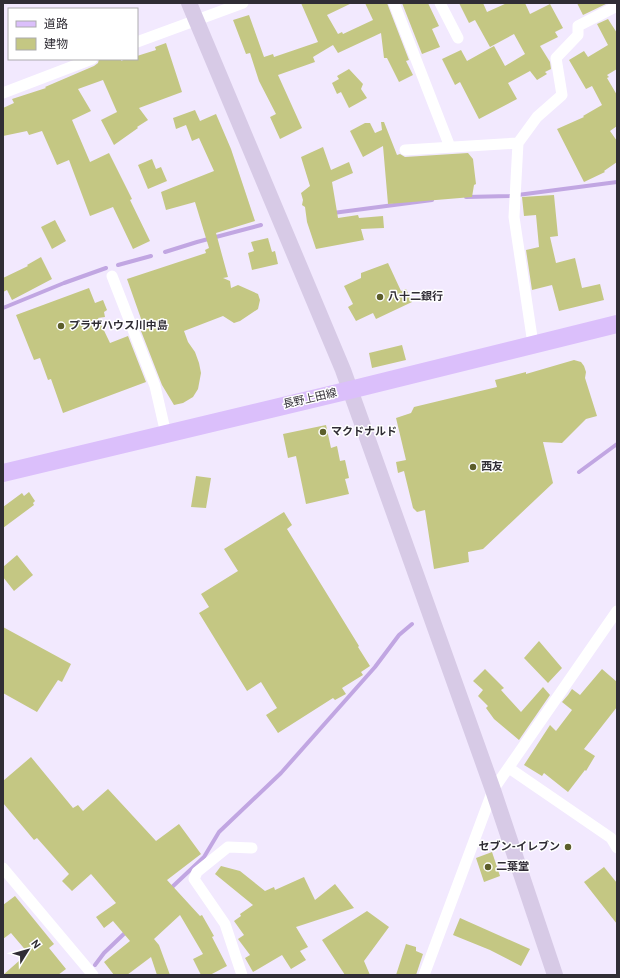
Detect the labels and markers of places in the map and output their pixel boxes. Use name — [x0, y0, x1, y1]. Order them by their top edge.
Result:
place label: 八十二銀行 — [388, 290, 443, 304]
marker: 八十二銀行 — [375, 292, 385, 302]
place label: プラザハウス川中島 — [69, 319, 168, 333]
marker: プラザハウス川中島 — [56, 321, 66, 331]
place label: マクドナルド — [331, 425, 397, 439]
marker: マクドナルド — [318, 427, 328, 437]
place label: 西友 — [481, 460, 503, 474]
marker: 西友 — [468, 462, 478, 472]
place label: セブン-イレブン — [478, 840, 560, 854]
marker: セブン-イレブン — [563, 842, 573, 852]
place label: 二葉堂 — [496, 860, 529, 874]
marker: 二葉堂 — [483, 862, 493, 872]

